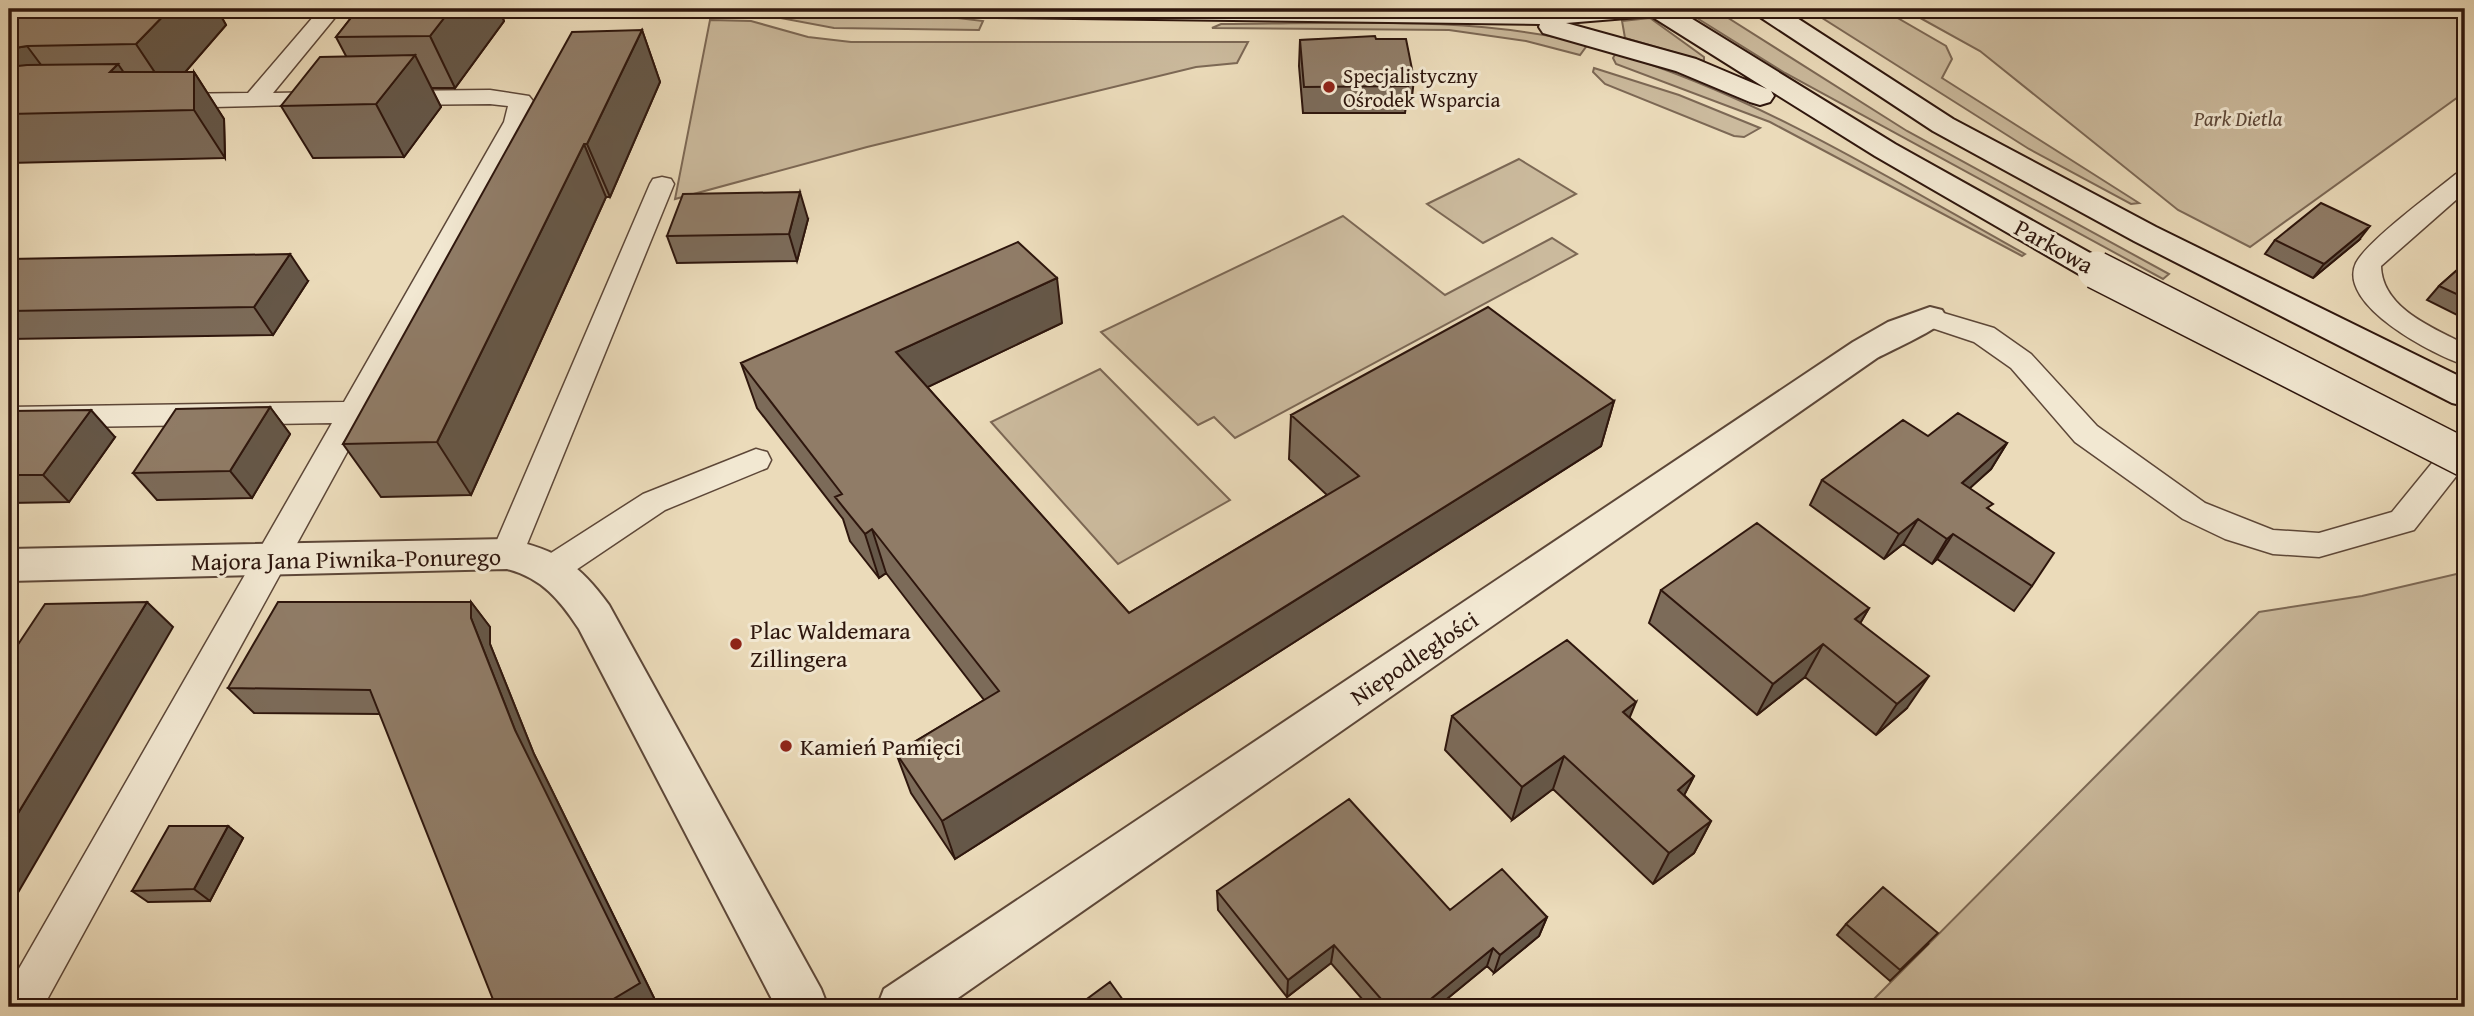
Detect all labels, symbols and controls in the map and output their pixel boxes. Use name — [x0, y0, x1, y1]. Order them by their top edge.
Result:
place label: Specjalistyczny Ośrodek Wsparcia — [1343, 60, 1500, 115]
marker: Specjalistyczny Ośrodek Wsparcia — [1321, 79, 1337, 95]
park label: Park Dietla — [2193, 103, 2283, 134]
street label: Parkowa — [2008, 210, 2101, 282]
street label: Majora Jana Piwnika-Ponurego — [191, 539, 501, 579]
street label: Niepodległości — [1343, 602, 1485, 714]
place label: Plac Waldemara Zillingera — [750, 613, 911, 676]
marker: Plac Waldemara Zillingera — [728, 636, 744, 652]
place label: Kamień Pamięci — [800, 729, 961, 764]
marker: Kamień Pamięci — [778, 738, 794, 754]

